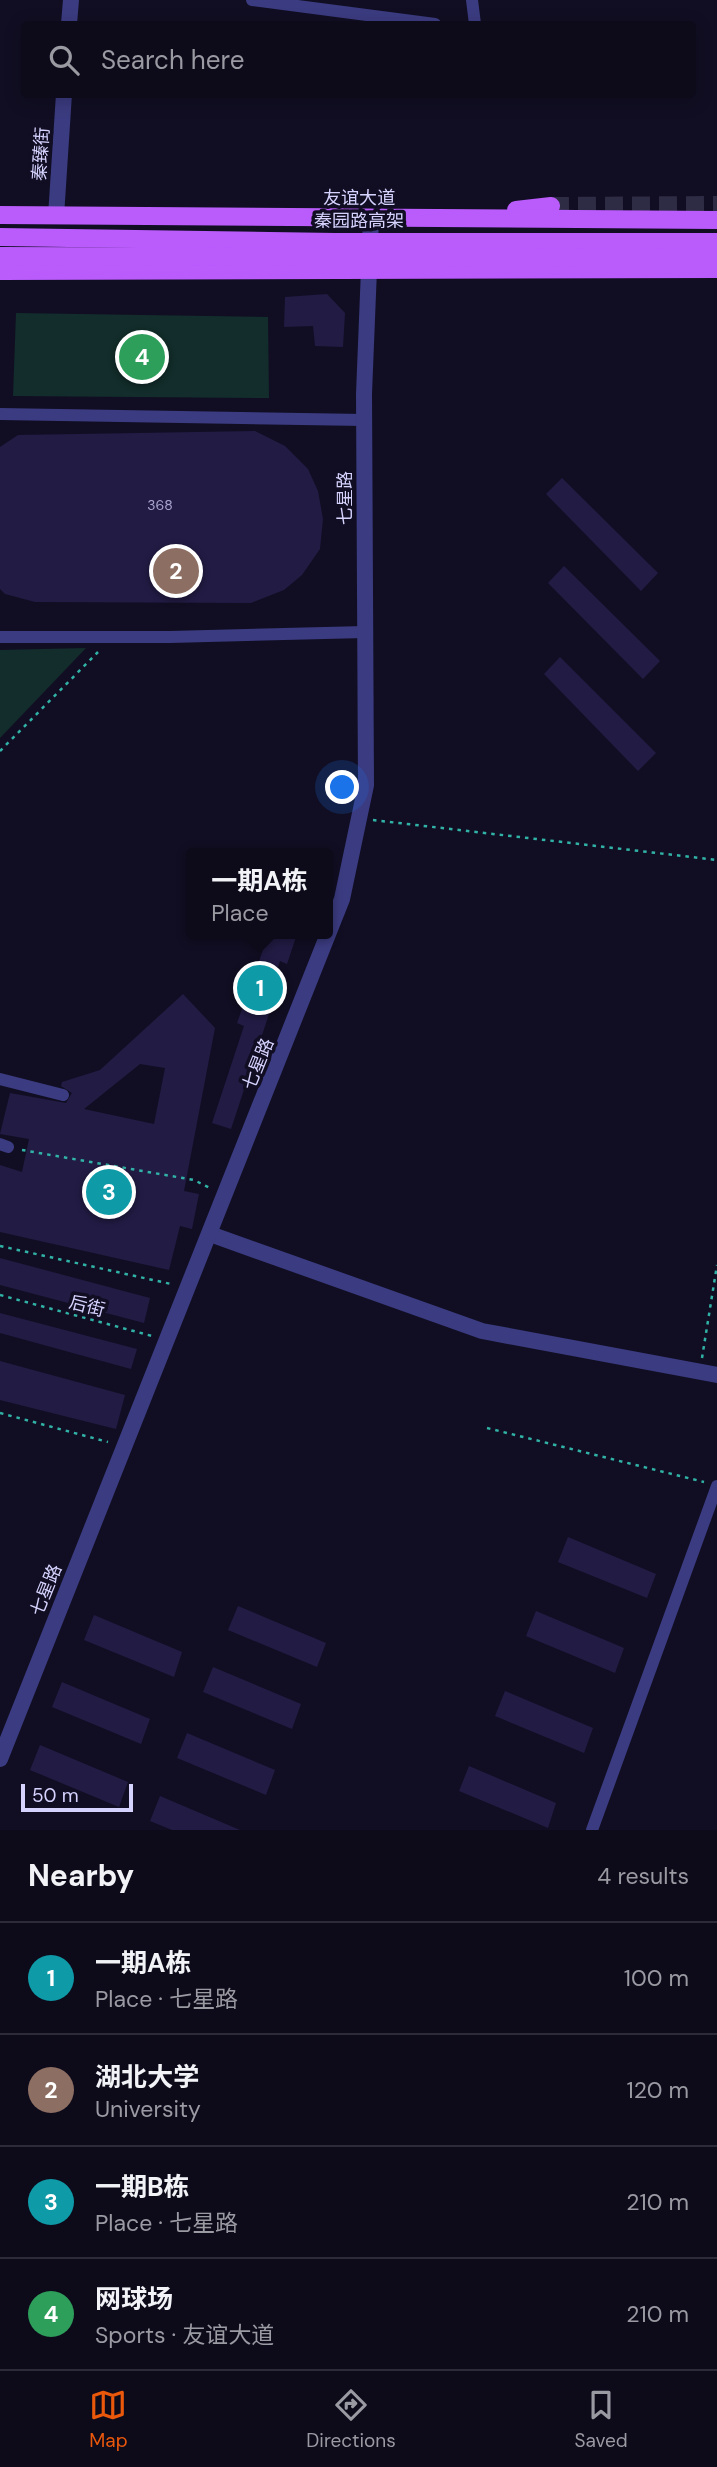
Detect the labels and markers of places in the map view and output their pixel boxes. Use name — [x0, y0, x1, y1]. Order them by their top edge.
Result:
pin: 4 — [119, 331, 165, 383]
pin: 2 — [153, 545, 199, 597]
pin: 1 — [237, 962, 283, 1014]
pin: 3 — [86, 1166, 132, 1218]

